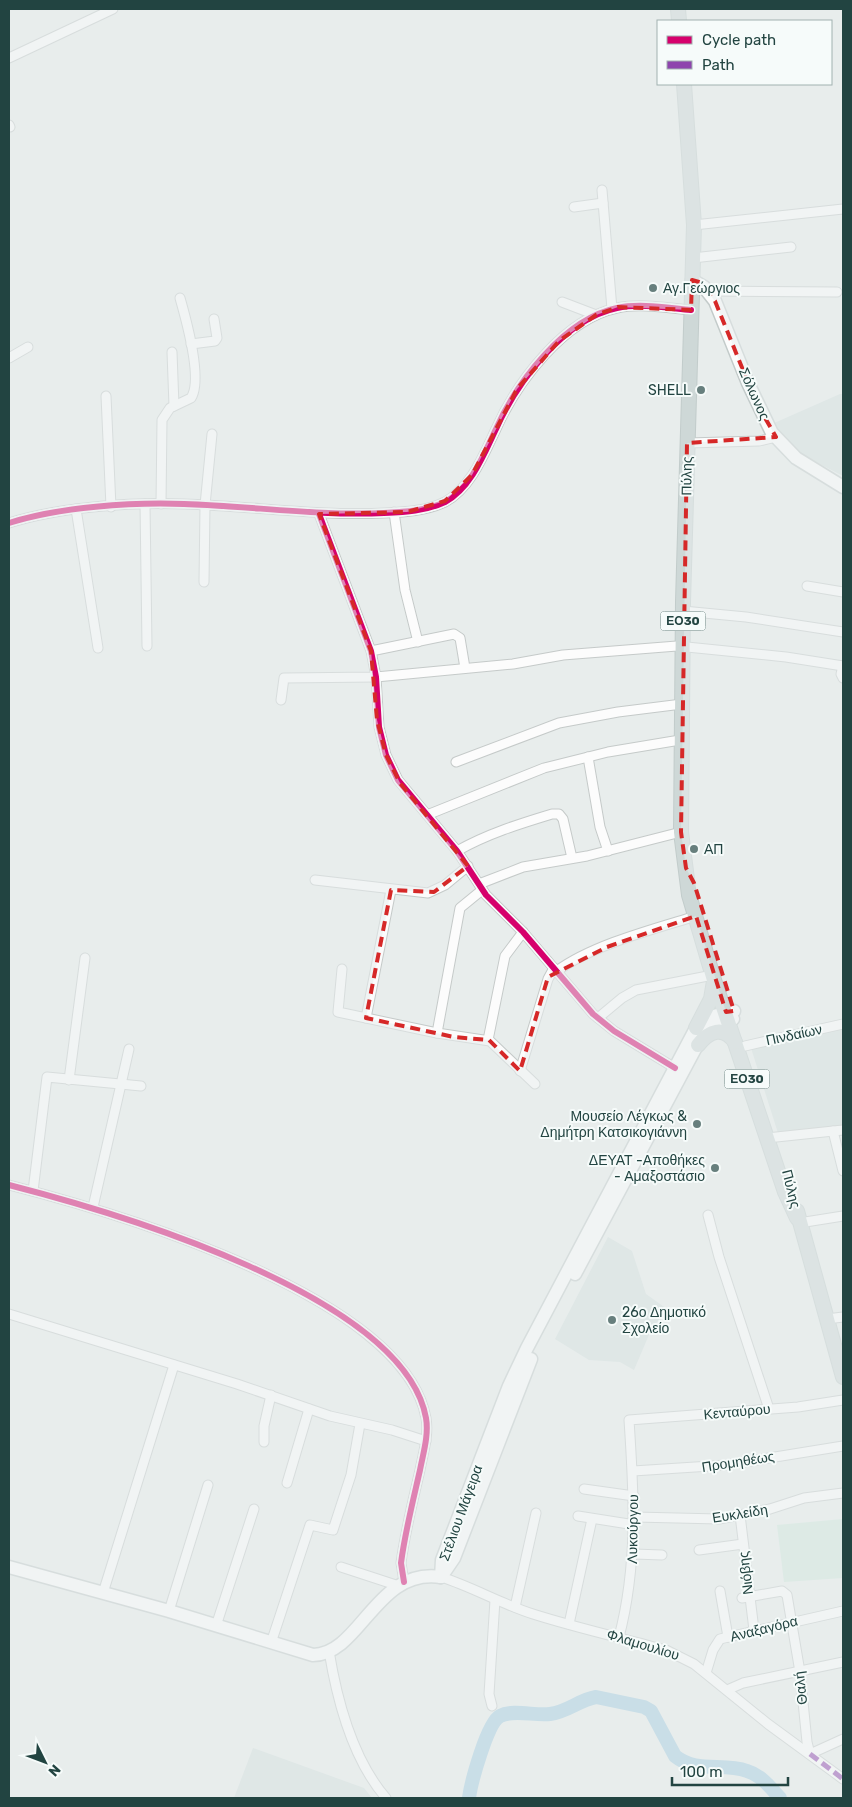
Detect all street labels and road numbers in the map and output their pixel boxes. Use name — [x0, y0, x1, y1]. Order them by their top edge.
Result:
street label: Σόλωνος — [735, 365, 773, 423]
street label: Πύλης — [678, 456, 696, 496]
road number: ΕΟ30 — [660, 612, 706, 630]
street label: Πινδαίων — [764, 1021, 824, 1049]
road number: ΕΟ30 — [724, 1070, 770, 1088]
street label: Πύλης — [778, 1168, 804, 1210]
street label: Κενταύρου — [703, 1401, 771, 1423]
street label: Προμηθέως — [700, 1448, 776, 1476]
street label: Στέλιου Μάγειρα — [436, 1463, 486, 1563]
street label: Λυκούργου — [624, 1494, 642, 1564]
street label: Ευκλείδη — [711, 1501, 769, 1527]
street label: Νιόβης — [735, 1550, 757, 1596]
street label: Αναξαγόρα — [728, 1612, 800, 1646]
street label: Φλαμουλίου — [605, 1626, 681, 1664]
street label: Θαλή — [791, 1670, 811, 1706]

